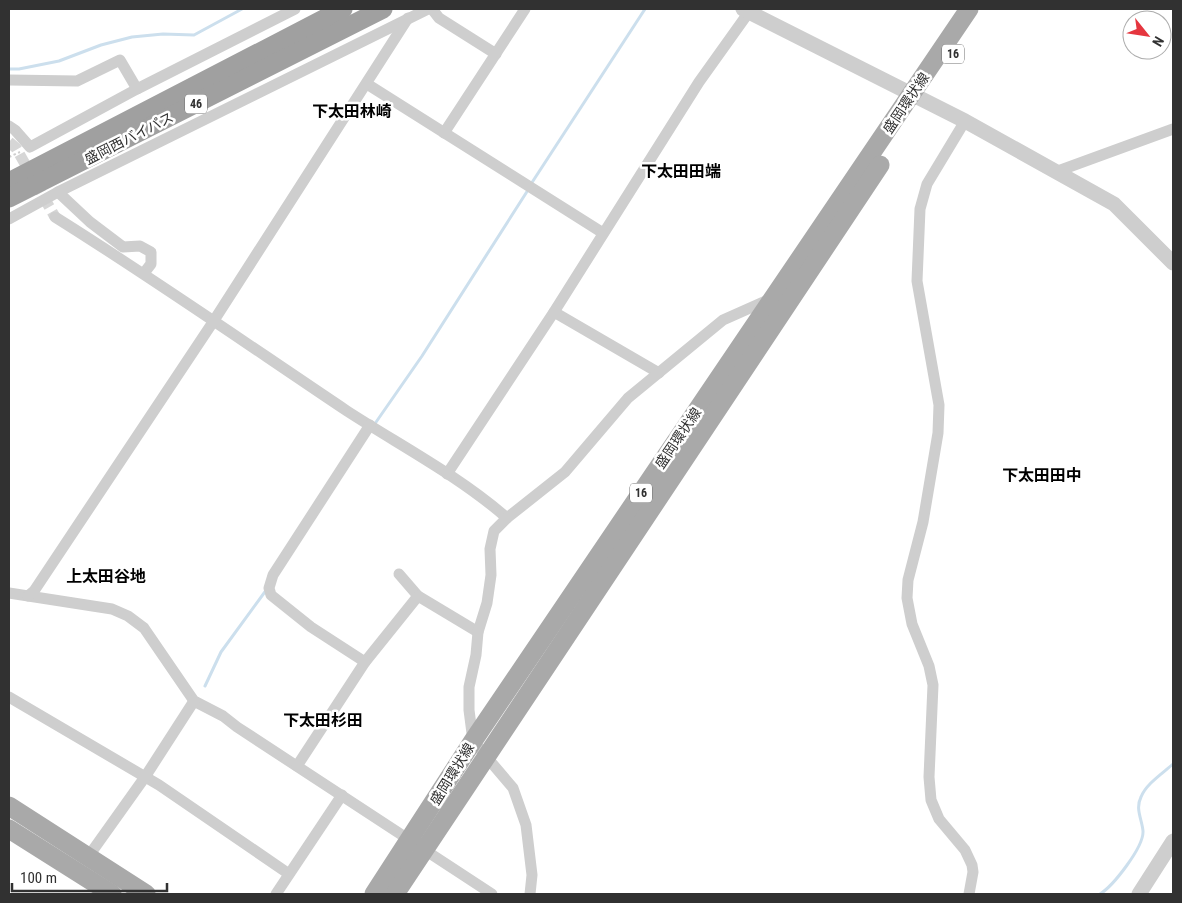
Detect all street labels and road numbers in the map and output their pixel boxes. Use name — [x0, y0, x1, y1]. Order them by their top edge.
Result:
road number: 16 — [942, 44, 964, 64]
street label: 盛岡環状線 — [880, 70, 932, 136]
road number: 46 — [185, 95, 207, 114]
street label: 盛岡西バイパス — [82, 109, 176, 167]
street label: 盛岡環状線 — [652, 405, 704, 471]
road number: 16 — [630, 483, 652, 502]
street label: 盛岡環状線 — [427, 740, 477, 808]

